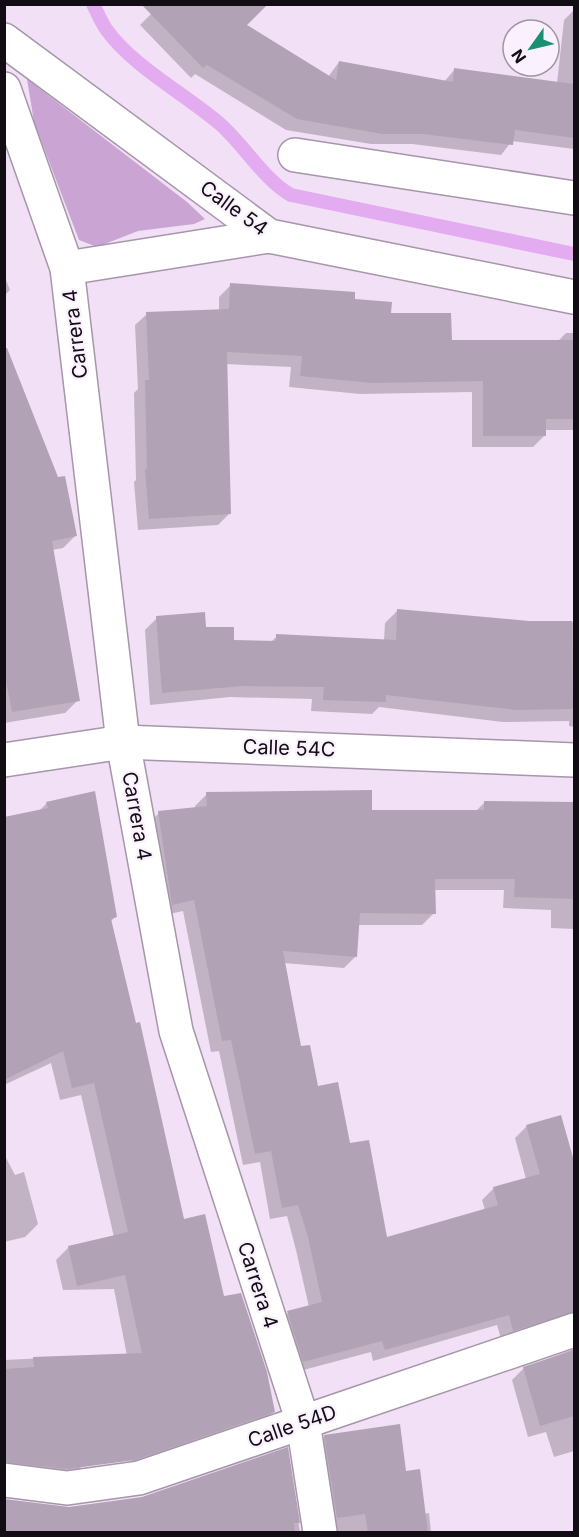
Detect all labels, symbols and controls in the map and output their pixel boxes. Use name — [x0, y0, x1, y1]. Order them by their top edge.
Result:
north arrow — [501, 18, 561, 78]
text: N — [507, 46, 530, 67]
street label: Calle 54 — [195, 175, 273, 241]
street label: Carrera 4 — [58, 288, 92, 380]
street label: Calle 54C — [242, 734, 336, 762]
street label: Carrera 4 — [117, 770, 157, 862]
street label: Carrera 4 — [233, 1239, 283, 1331]
street label: Calle 54D — [244, 1400, 340, 1452]

